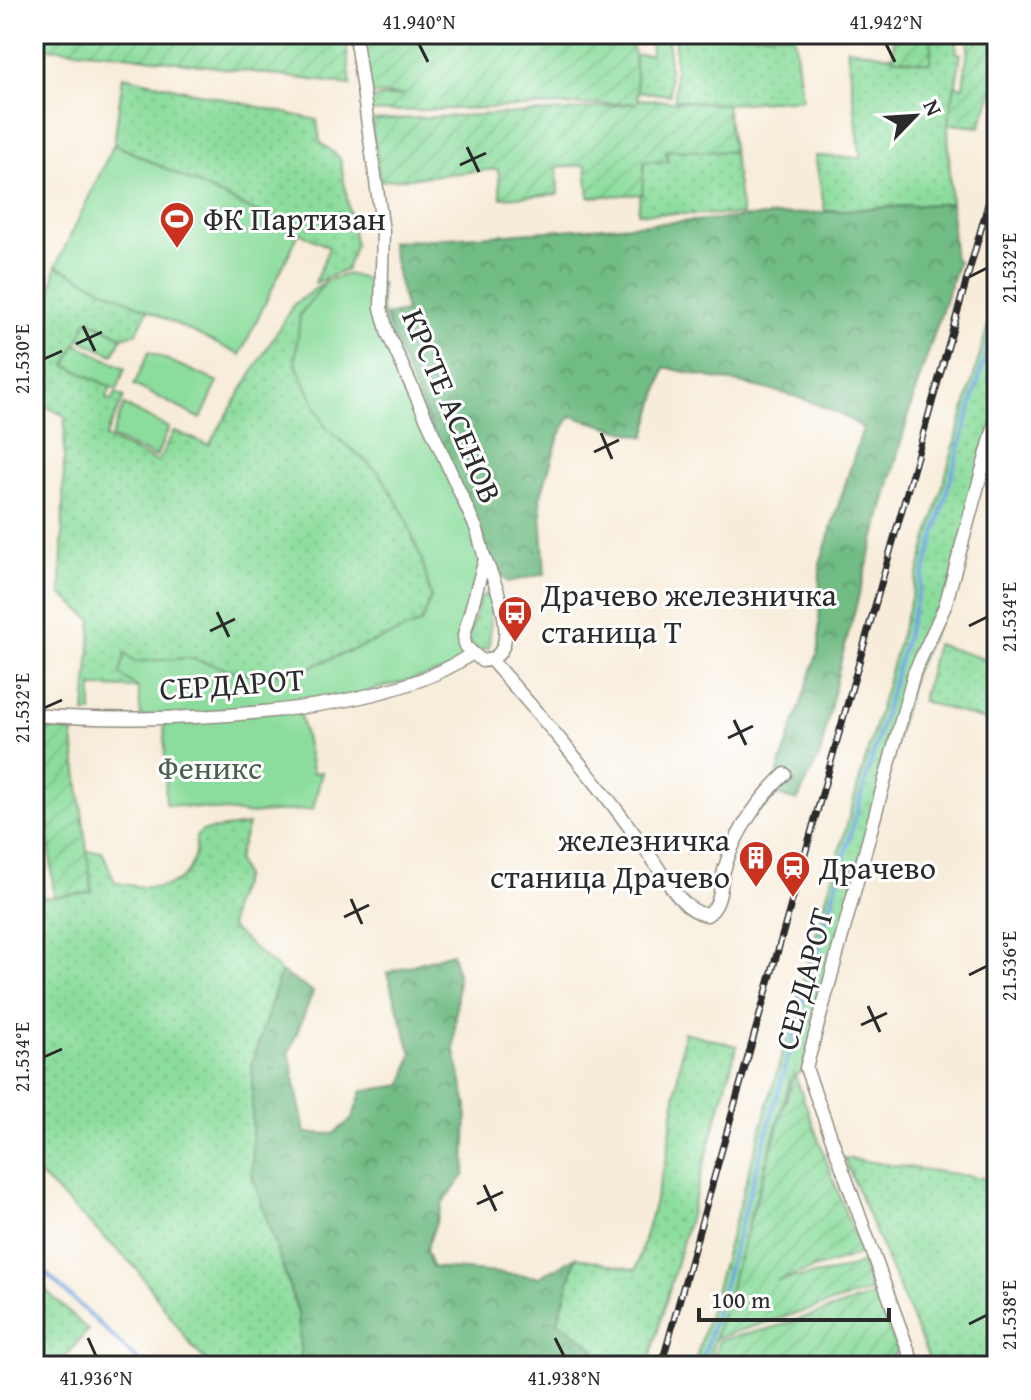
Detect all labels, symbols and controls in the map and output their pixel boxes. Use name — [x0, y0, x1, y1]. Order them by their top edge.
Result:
text: 41.940°N — [382, 7, 456, 36]
text: 41.942°N — [849, 7, 923, 36]
north arrow — [875, 76, 955, 156]
text: N — [916, 94, 951, 121]
place label: ФК Партизан — [203, 195, 386, 242]
sports icon: ФК Партизан — [158, 200, 196, 250]
text: 21.532°E — [994, 233, 1023, 303]
street label: КРСТЕ АСЕНОВ — [390, 301, 515, 510]
text: 21.530°E — [7, 324, 36, 394]
place label: Драчево железничка станица Т — [540, 571, 838, 655]
text: 21.534°E — [994, 582, 1023, 652]
bus stop icon: Драчево железничка станица Т — [496, 594, 534, 644]
street label: СЕРДАРОТ — [158, 655, 306, 712]
text: 21.532°E — [7, 673, 36, 743]
park label: Феникс — [158, 744, 262, 791]
place label: железничка станица Драчево — [490, 816, 731, 900]
building icon: железничка станица Драчево — [737, 839, 775, 889]
place label: Драчево — [818, 844, 936, 891]
station icon: Драчево — [774, 849, 812, 899]
street label: СЕРДАРОТ — [762, 903, 845, 1055]
text: 21.536°E — [994, 931, 1023, 1001]
text: 21.534°E — [7, 1022, 36, 1092]
scale bar — [699, 1272, 889, 1322]
text: 21.538°E — [994, 1280, 1023, 1350]
text: 100 m — [711, 1282, 771, 1317]
text: 41.936°N — [59, 1363, 133, 1392]
text: 41.938°N — [527, 1363, 601, 1392]

